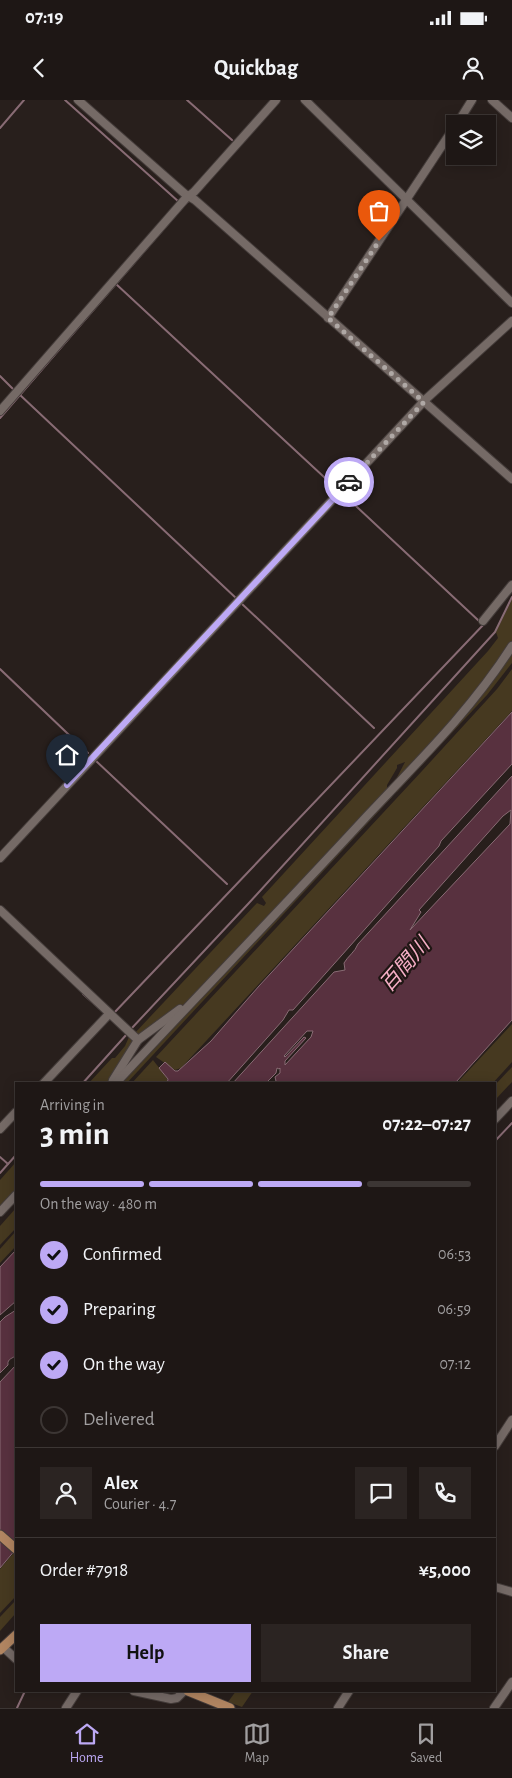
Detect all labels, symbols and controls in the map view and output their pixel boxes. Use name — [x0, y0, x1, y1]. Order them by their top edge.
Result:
text: 07:19 — [25, 8, 63, 27]
icon: back — [25, 54, 53, 82]
icon: person — [459, 54, 487, 82]
text: Quickbag — [214, 57, 298, 79]
map controls — [446, 115, 496, 165]
button: layers — [446, 115, 496, 165]
pin — [358, 190, 400, 241]
icon: bag — [365, 197, 393, 225]
courier — [324, 457, 374, 507]
icon: car — [335, 468, 363, 496]
pin — [46, 734, 88, 785]
icon: home — [53, 741, 81, 769]
water label: 百間川 — [376, 933, 435, 996]
text: Arriving in — [40, 1097, 105, 1113]
text: 07:22–07:27 — [382, 1115, 471, 1134]
text: 3 min — [40, 1118, 110, 1150]
text: On the way · 480 m — [40, 1196, 157, 1212]
icon: check — [40, 1241, 68, 1269]
text: Confirmed — [83, 1245, 162, 1264]
text: 06:53 — [438, 1246, 471, 1262]
icon: check — [40, 1296, 68, 1324]
text: Preparing — [83, 1300, 156, 1319]
text: 06:59 — [437, 1301, 471, 1317]
icon: check — [40, 1351, 68, 1379]
text: On the way — [83, 1355, 165, 1374]
text: 07:12 — [439, 1356, 471, 1372]
text: Delivered — [83, 1410, 155, 1429]
button: person — [40, 1467, 92, 1519]
button: chat — [355, 1467, 407, 1519]
button: phone — [419, 1467, 471, 1519]
text: Alex — [104, 1474, 138, 1493]
text: Courier · 4.7 — [104, 1496, 176, 1512]
text: Order #7918 — [40, 1561, 128, 1580]
text: ¥5,000 — [419, 1561, 471, 1580]
button: Help — [40, 1624, 251, 1682]
button: Share — [261, 1624, 471, 1682]
tab: Home — [70, 1720, 103, 1767]
tab: Map — [243, 1720, 271, 1767]
tab: Saved — [410, 1720, 442, 1767]

